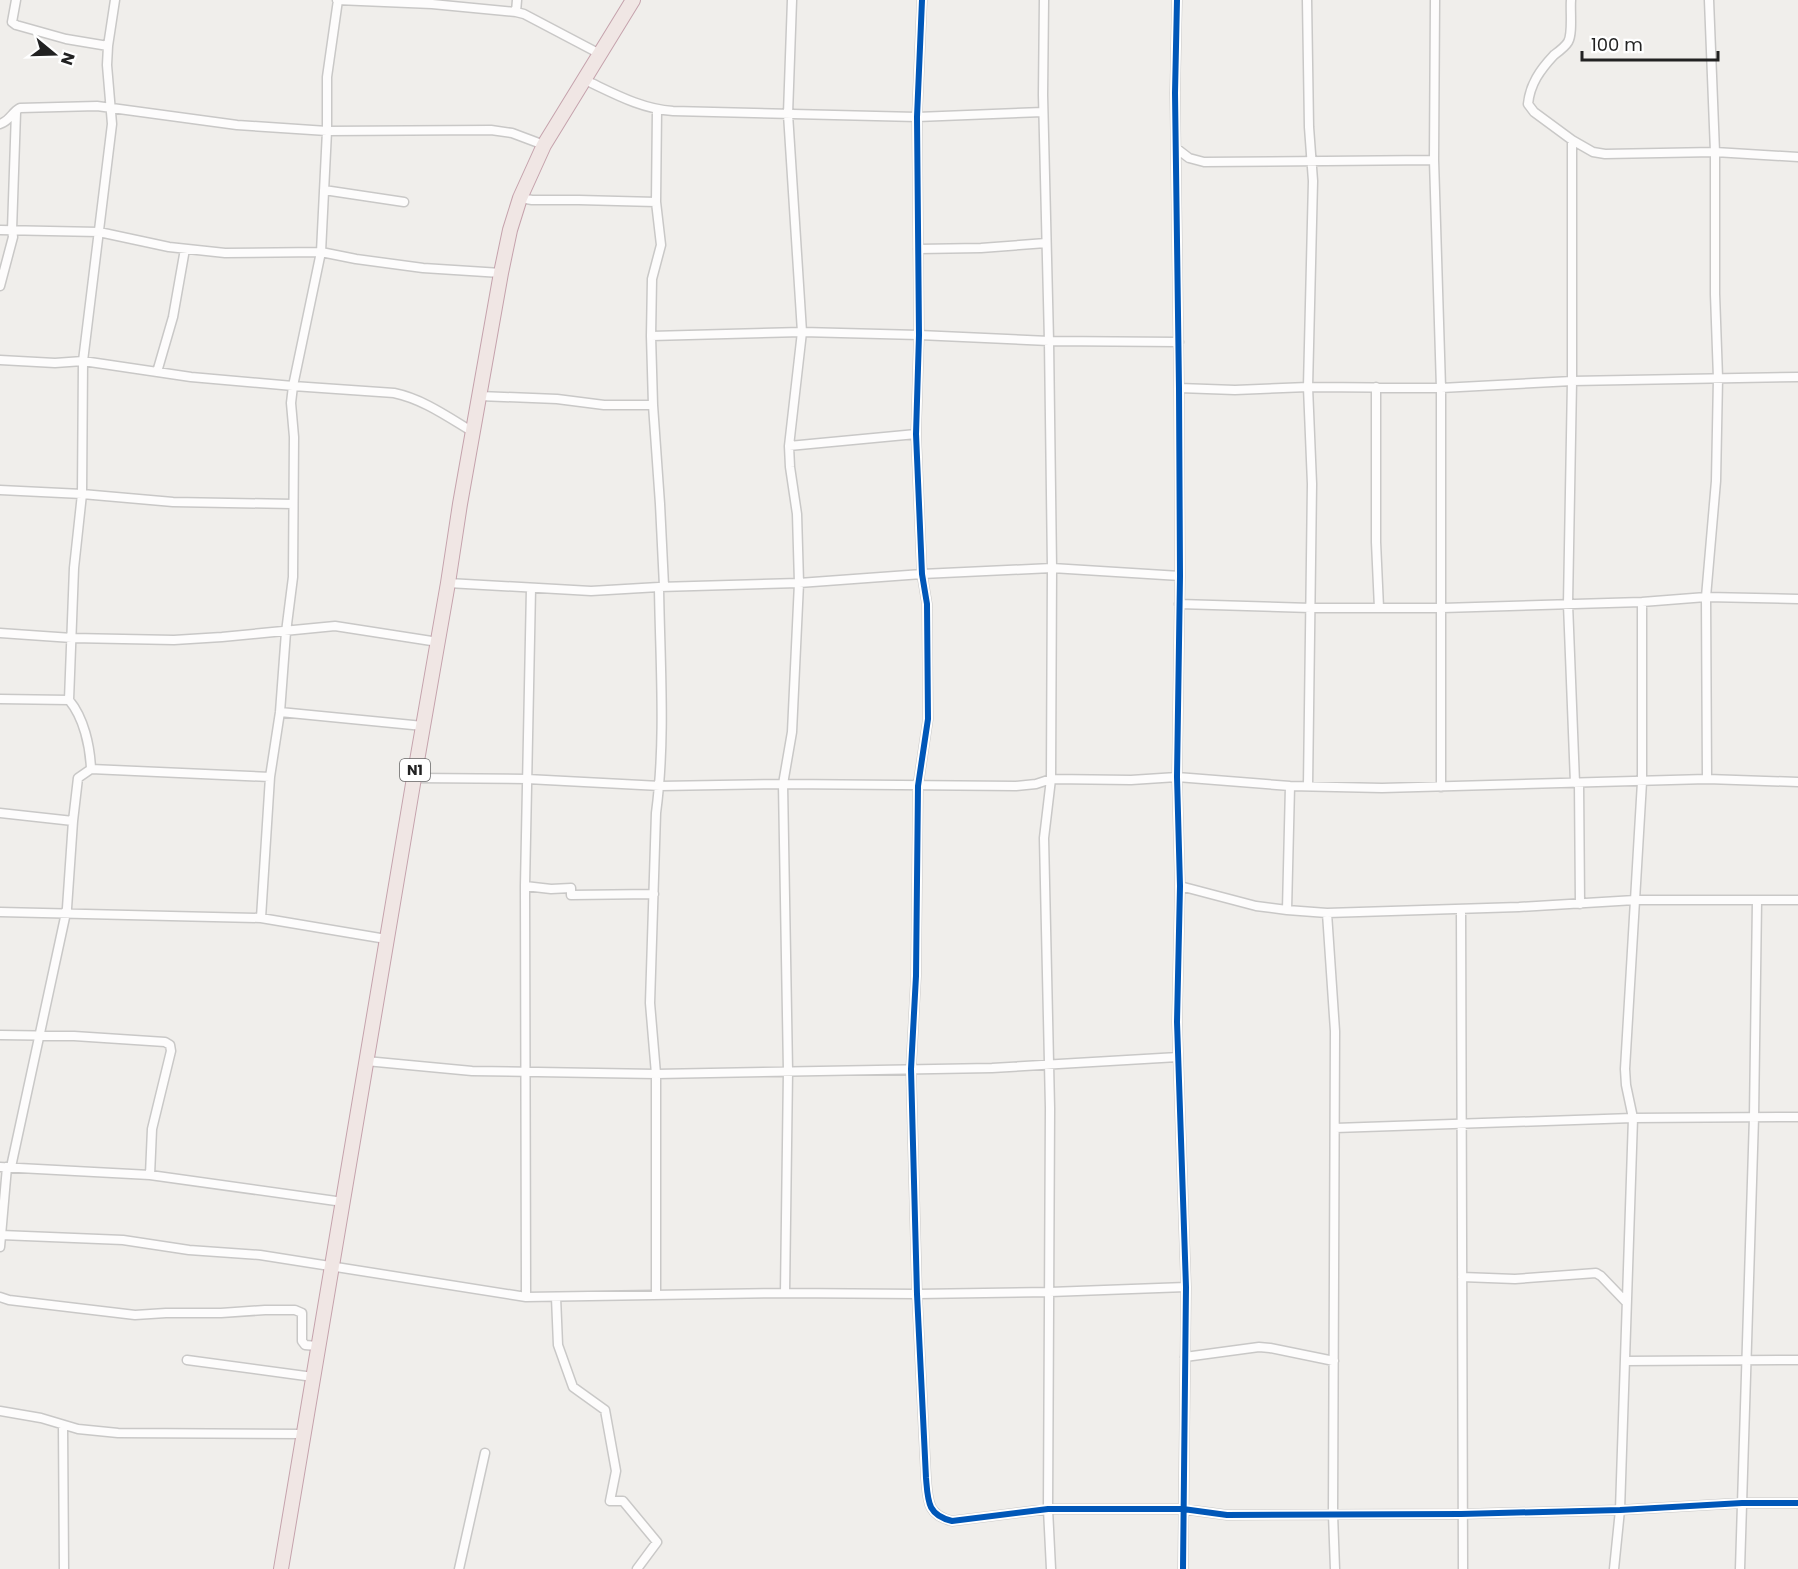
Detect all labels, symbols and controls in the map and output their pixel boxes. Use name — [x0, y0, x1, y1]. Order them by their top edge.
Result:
north arrow — [24, 24, 84, 84]
scale bar — [1582, 24, 1718, 62]
text: 100 m — [1591, 32, 1643, 57]
text: N — [55, 49, 81, 68]
road number: N1 — [400, 759, 430, 781]

